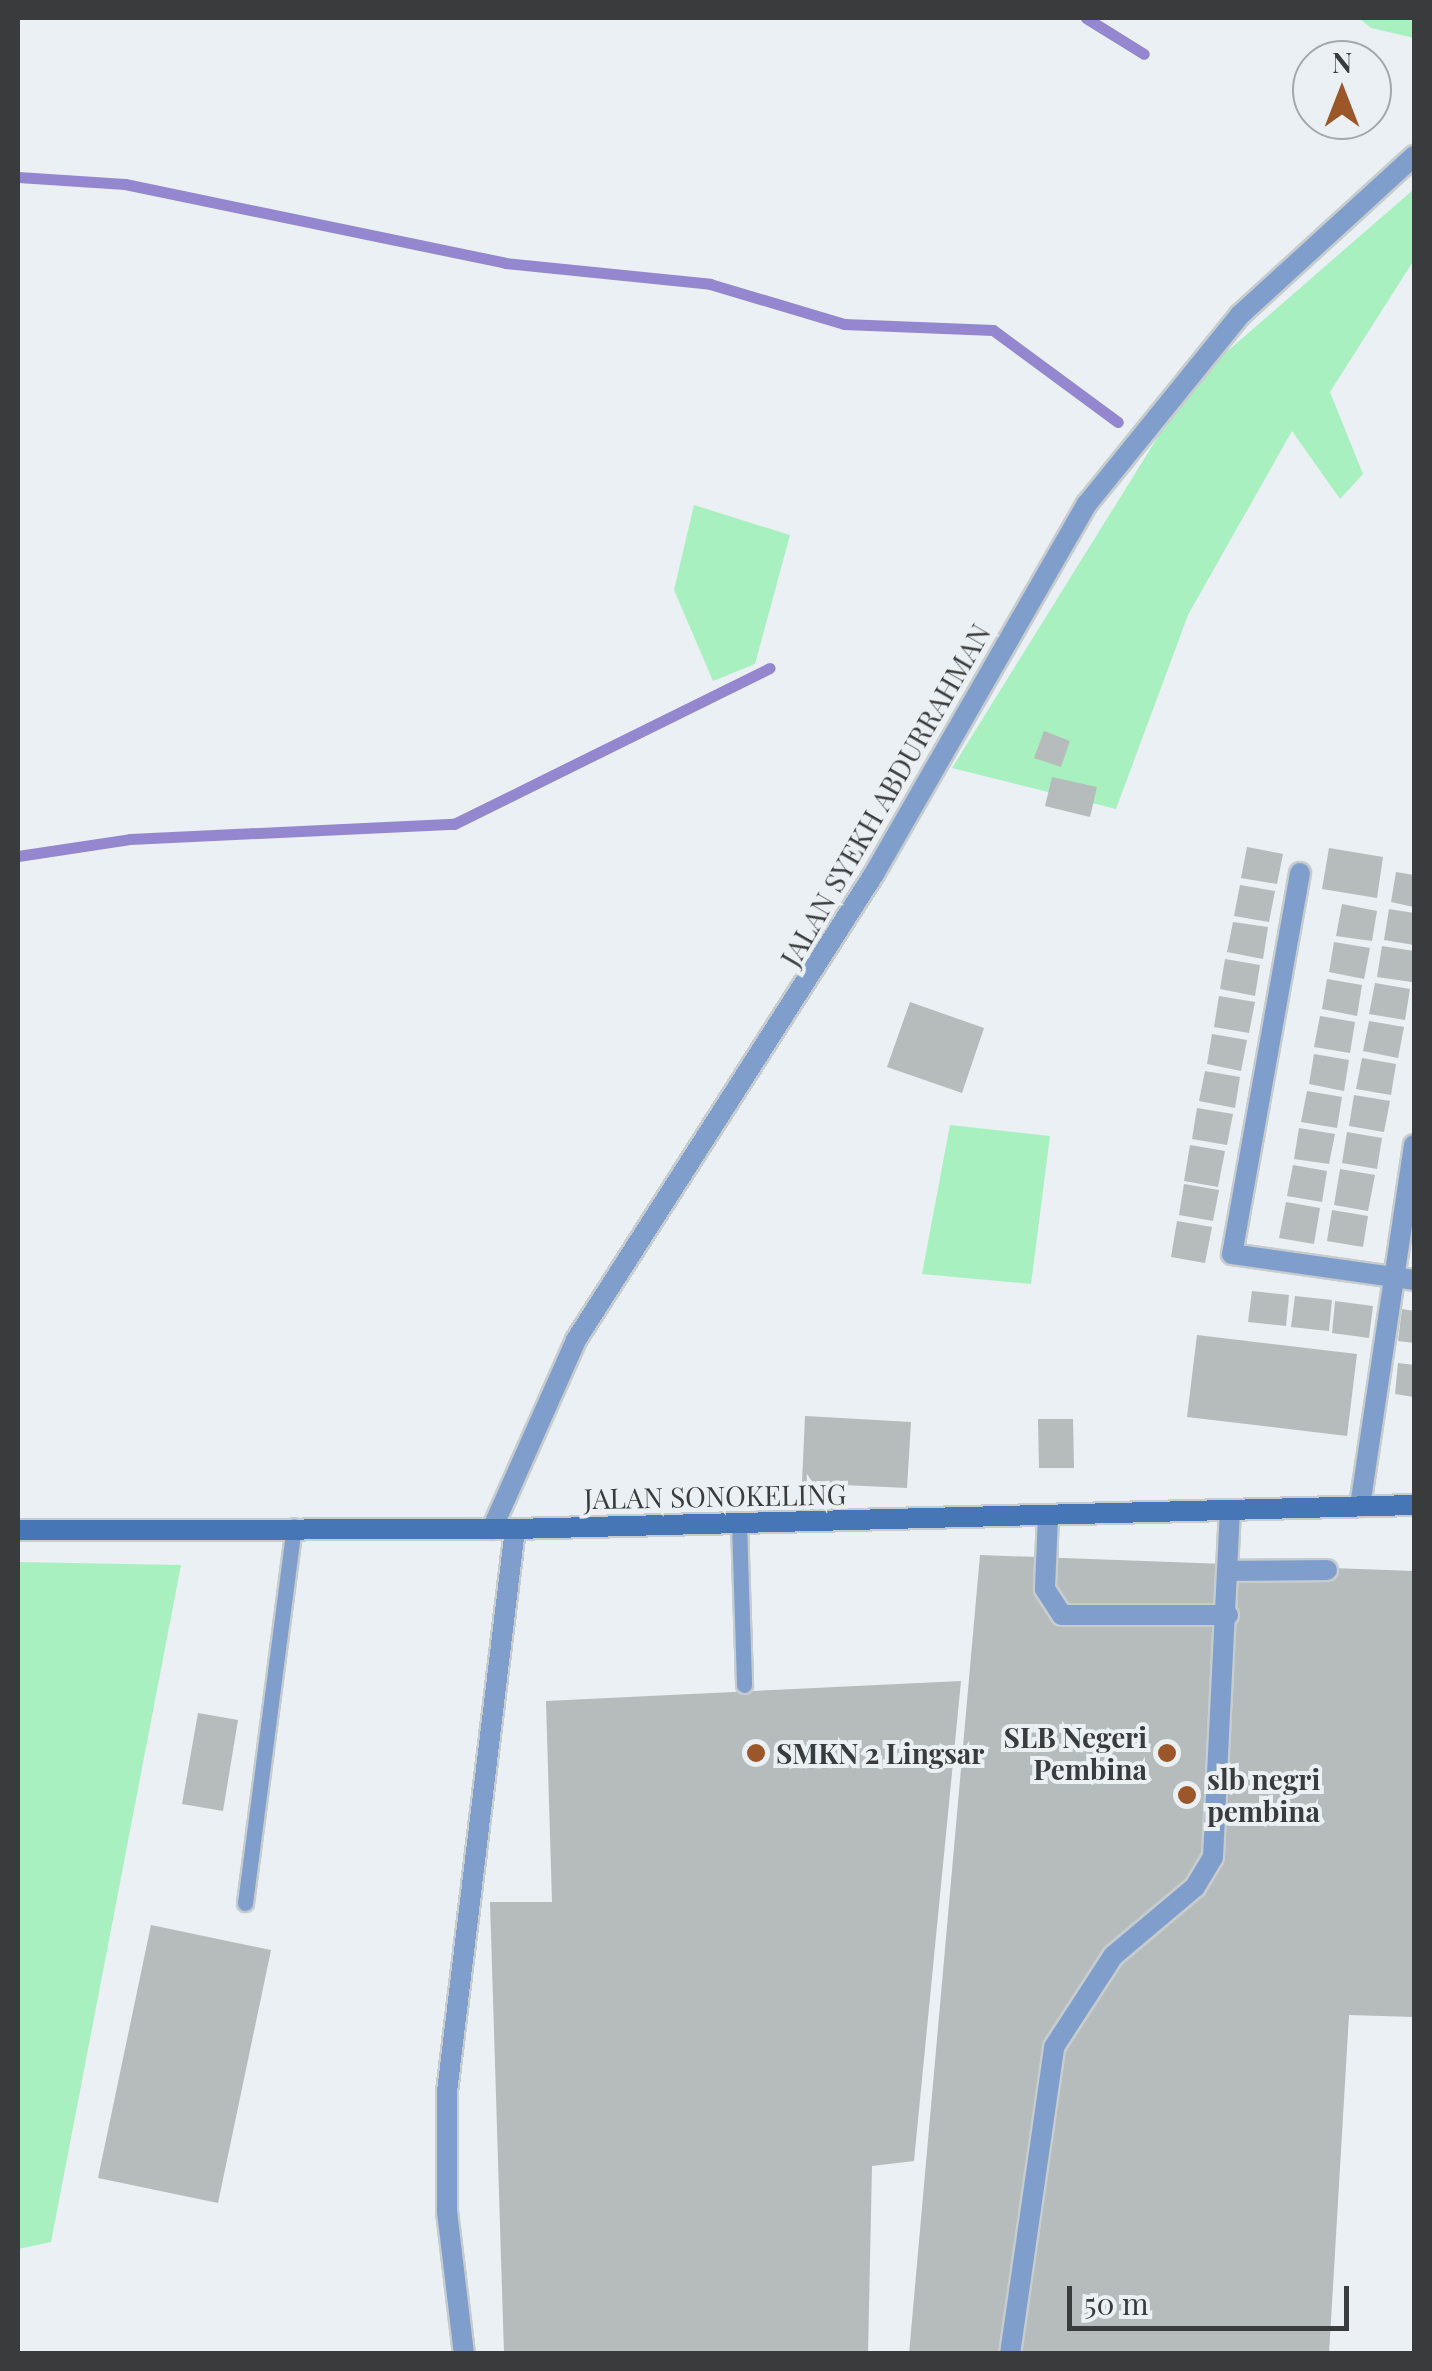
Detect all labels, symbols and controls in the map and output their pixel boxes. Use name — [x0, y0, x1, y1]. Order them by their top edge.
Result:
north arrow — [1292, 40, 1392, 140]
text: N — [1332, 43, 1352, 80]
street label: JALAN SYEKH ABDURRAHMAN — [773, 617, 997, 973]
street label: JALAN SONOKELING — [583, 1477, 847, 1515]
place label: SLB Negeri Pembina — [1004, 1720, 1147, 1786]
place label: SMKN 2 Lingsar — [776, 1736, 985, 1770]
marker: SMKN 2 Lingsar — [745, 1742, 767, 1764]
marker: SLB Negeri Pembina — [1156, 1742, 1178, 1764]
place label: slb negri pembina — [1207, 1762, 1320, 1828]
marker: slb negri pembina — [1176, 1784, 1198, 1806]
scale bar — [1072, 2266, 1354, 2328]
text: 50 m — [1084, 2283, 1149, 2323]

